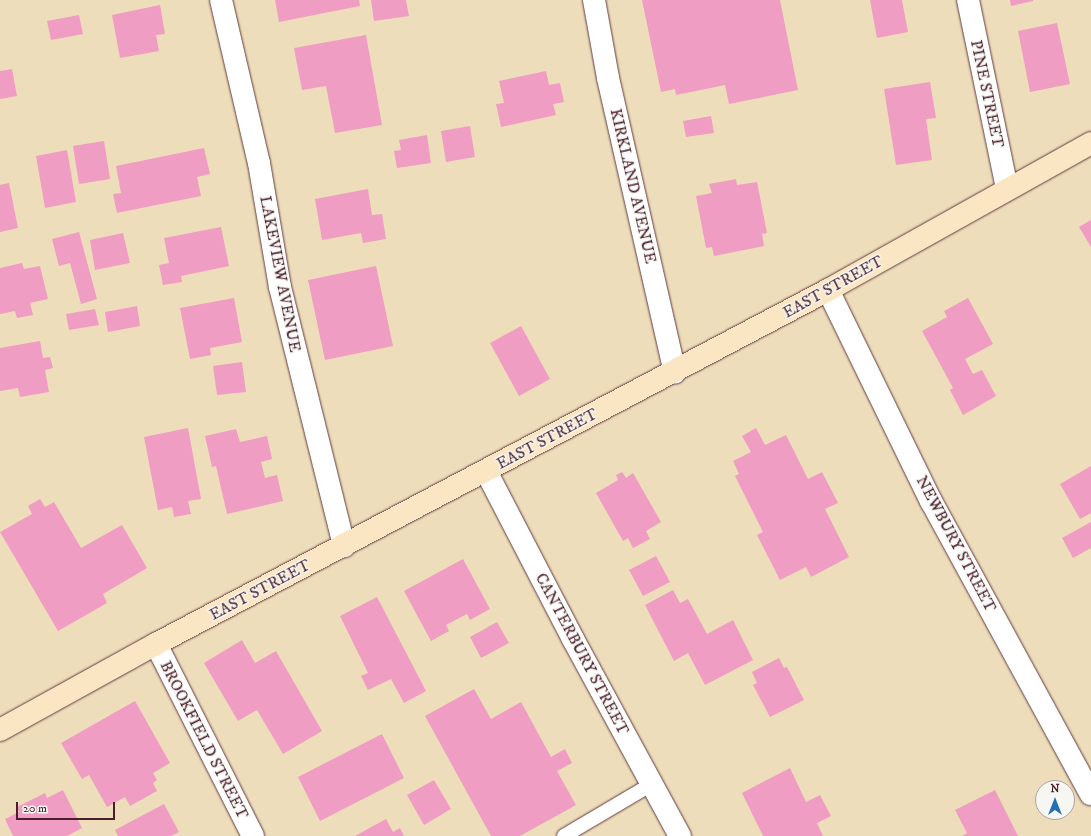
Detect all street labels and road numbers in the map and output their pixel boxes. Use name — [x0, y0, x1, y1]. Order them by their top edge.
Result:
street label: PINE STREET — [966, 38, 1008, 150]
street label: KIRKLAND AVENUE — [606, 107, 660, 265]
street label: LAKEVIEW AVENUE — [255, 194, 305, 354]
street label: EAST STREET — [780, 252, 886, 322]
street label: EAST STREET — [493, 404, 601, 474]
street label: NEWBURY STREET — [912, 473, 1000, 615]
street label: EAST STREET — [206, 555, 314, 625]
street label: CANTERBURY STREET — [531, 570, 633, 738]
street label: BROOKFIELD STREET — [156, 658, 252, 822]

